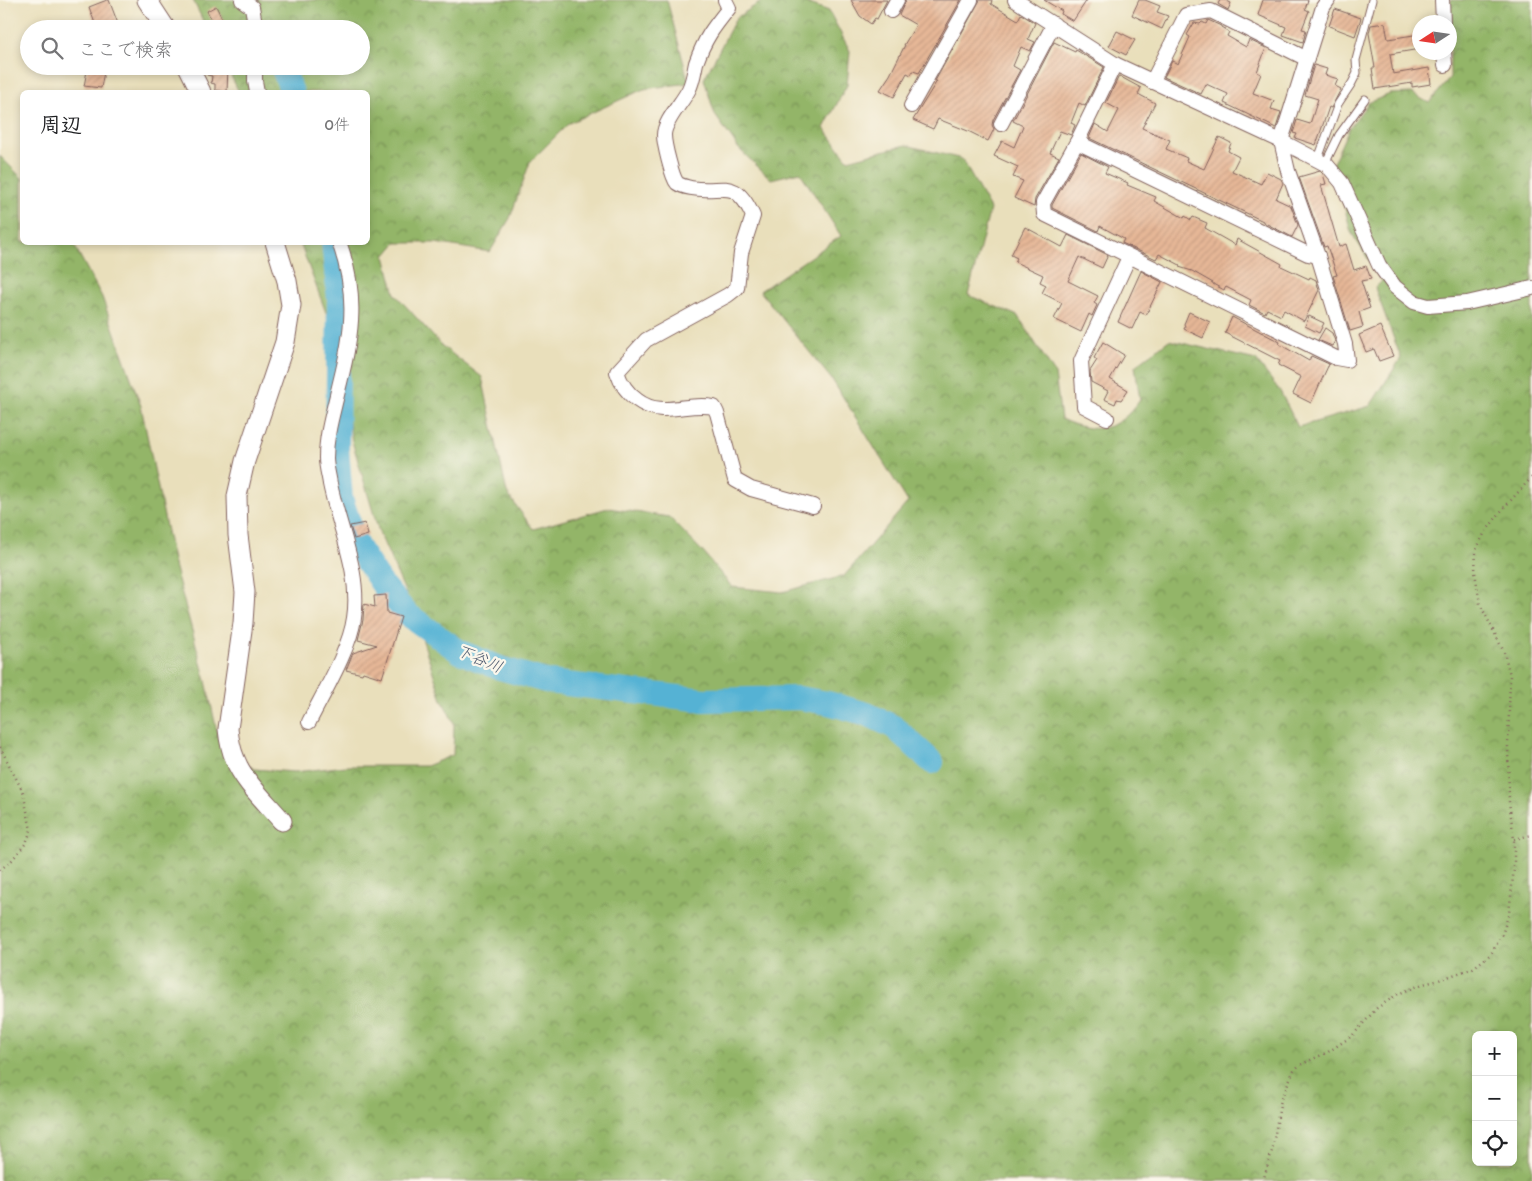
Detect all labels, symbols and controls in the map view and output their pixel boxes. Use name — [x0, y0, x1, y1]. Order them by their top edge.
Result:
north arrow — [1412, 15, 1457, 60]
search box — [20, 20, 370, 75]
icon: search — [38, 34, 66, 62]
text: ここで検索 — [78, 38, 173, 61]
text: 周辺 — [40, 112, 82, 137]
text: 0件 — [324, 115, 350, 134]
water label: 下谷川 — [454, 640, 506, 677]
map controls — [1472, 1031, 1517, 1166]
button: + — [1472, 1031, 1517, 1076]
button: − — [1472, 1076, 1517, 1121]
button: locate — [1472, 1121, 1517, 1166]

